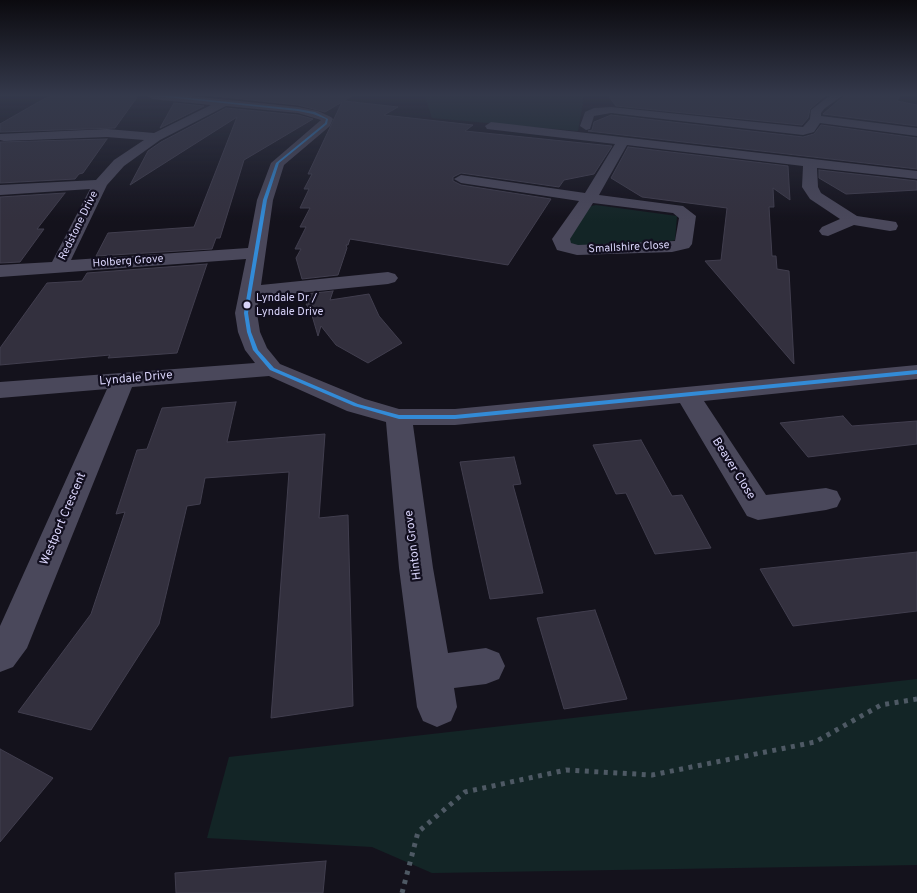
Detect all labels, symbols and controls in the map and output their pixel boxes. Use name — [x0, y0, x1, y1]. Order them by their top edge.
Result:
street label: Redstone Drive — [57, 189, 101, 263]
street label: Smallshire Close — [588, 239, 670, 257]
street label: Holberg Grove — [92, 253, 164, 271]
place label: Lyndale Dr / Lyndale Drive — [256, 292, 323, 318]
marker: Lyndale Dr / Lyndale Drive — [242, 300, 252, 310]
street label: Lyndale Drive — [99, 369, 173, 389]
street label: Beaver Close — [708, 435, 758, 503]
street label: Westport Crescent — [38, 470, 90, 568]
street label: Hinton Grove — [403, 509, 425, 581]

